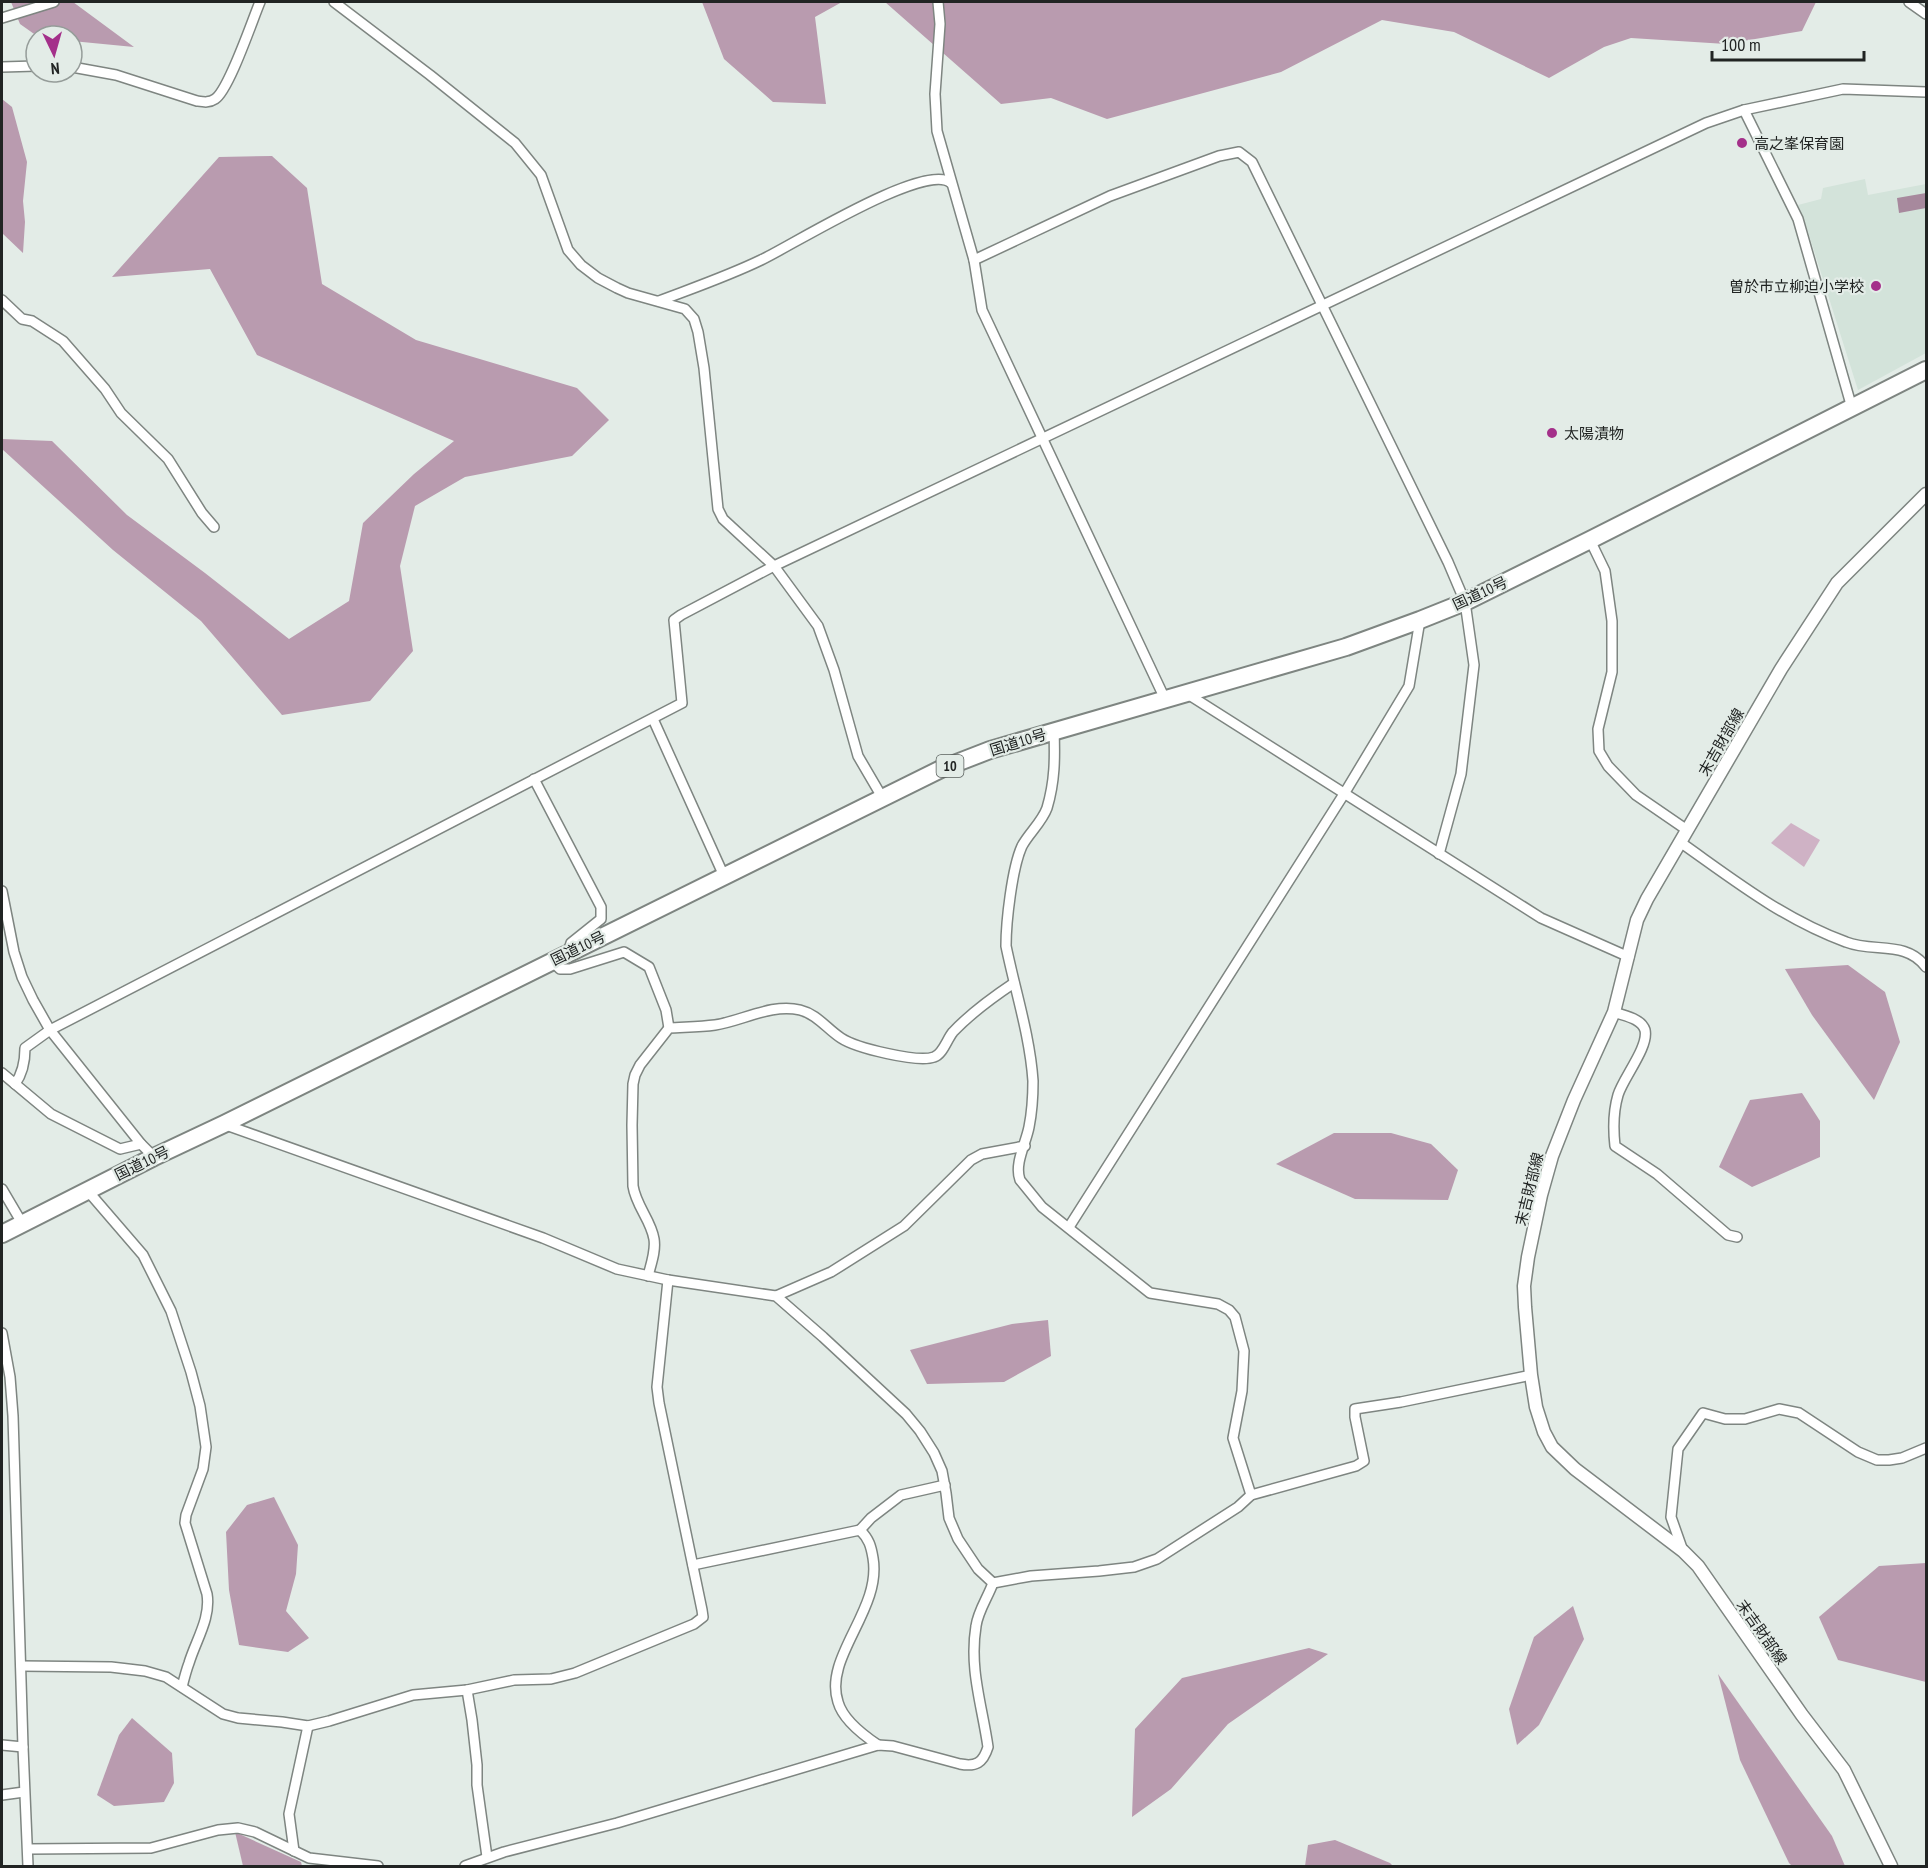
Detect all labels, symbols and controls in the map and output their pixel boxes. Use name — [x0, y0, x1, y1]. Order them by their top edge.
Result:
north arrow — [24, 24, 84, 84]
scale bar — [1712, 24, 1864, 62]
text: 100 m — [1721, 33, 1761, 56]
text: N — [50, 59, 60, 79]
place label: 高之峯保育園 — [1754, 134, 1844, 153]
marker: 高之峯保育園 — [1735, 136, 1749, 150]
place label: 曽於市立柳迫小学校 — [1729, 277, 1864, 296]
marker: 曽於市立柳迫小学校 — [1869, 279, 1883, 293]
place label: 太陽漬物 — [1564, 424, 1624, 443]
marker: 太陽漬物 — [1545, 426, 1559, 440]
street label: 国道10号 — [1449, 572, 1511, 614]
street label: 末吉財部線 — [1694, 705, 1748, 779]
street label: 国道10号 — [987, 724, 1049, 760]
road number: 10 — [936, 755, 964, 777]
street label: 国道10号 — [548, 927, 608, 969]
street label: 国道10号 — [112, 1142, 172, 1184]
street label: 末吉財部線 — [1511, 1150, 1547, 1228]
street label: 末吉財部線 — [1733, 1596, 1791, 1668]

